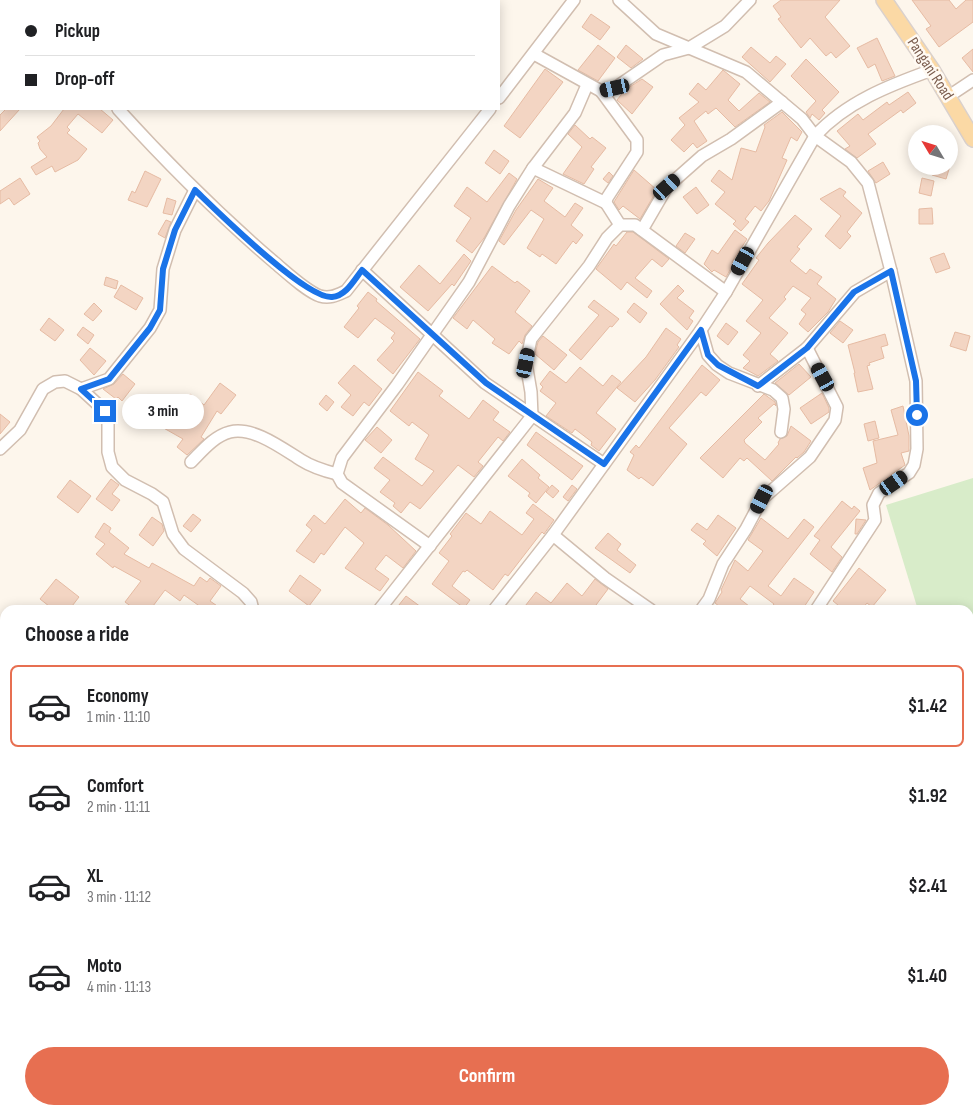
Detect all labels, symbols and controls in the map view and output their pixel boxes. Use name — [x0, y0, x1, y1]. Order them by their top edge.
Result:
text: Pickup — [55, 20, 100, 43]
street label: Pangani Road — [903, 34, 957, 104]
text: Drop-off — [55, 68, 115, 91]
car — [598, 77, 631, 99]
north arrow — [908, 125, 958, 175]
map controls — [908, 125, 958, 175]
car — [650, 171, 683, 203]
car — [729, 244, 756, 278]
car — [515, 347, 536, 379]
car — [809, 360, 836, 394]
callout: 3 min — [122, 394, 205, 428]
route end — [94, 400, 116, 422]
text: 3 min — [148, 402, 178, 421]
route start — [906, 404, 928, 426]
car — [877, 468, 910, 498]
car — [748, 482, 775, 516]
text: Choose a ride — [25, 621, 129, 648]
icon: car — [27, 684, 72, 729]
text: Economy — [87, 685, 149, 708]
text: $1.42 — [908, 695, 947, 718]
text: 1 min · 11:10 — [87, 708, 150, 727]
icon: car — [27, 774, 72, 819]
text: Comfort — [87, 775, 144, 798]
text: $1.92 — [908, 785, 947, 808]
text: 2 min · 11:11 — [87, 798, 150, 817]
icon: car — [27, 864, 72, 909]
text: XL — [87, 865, 103, 888]
text: $2.41 — [908, 875, 947, 898]
text: 3 min · 11:12 — [87, 888, 151, 907]
icon: car — [27, 954, 72, 999]
text: Moto — [87, 955, 122, 978]
text: $1.40 — [907, 965, 947, 988]
text: 4 min · 11:13 — [87, 978, 151, 997]
button: Confirm — [25, 1047, 949, 1105]

